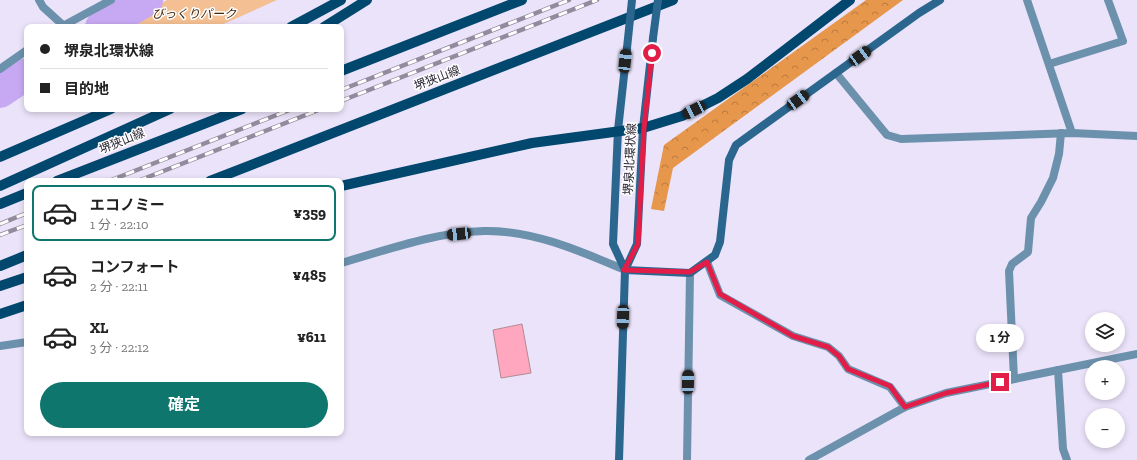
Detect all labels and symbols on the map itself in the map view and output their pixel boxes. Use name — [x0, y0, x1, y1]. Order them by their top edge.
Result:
park label: びっくりパーク — [152, 7, 237, 21]
route start — [643, 44, 661, 62]
car — [847, 44, 873, 68]
car — [618, 48, 632, 74]
street label: 堺狭山線 — [412, 63, 462, 93]
car — [785, 88, 811, 112]
car — [681, 99, 707, 121]
street label: 堺泉北環状線 — [621, 123, 639, 195]
street label: 堺狭山線 — [97, 126, 147, 156]
car — [446, 227, 472, 241]
car — [617, 305, 629, 329]
callout: 1 分 — [976, 324, 1024, 352]
car — [682, 370, 694, 394]
route end — [991, 373, 1009, 391]

